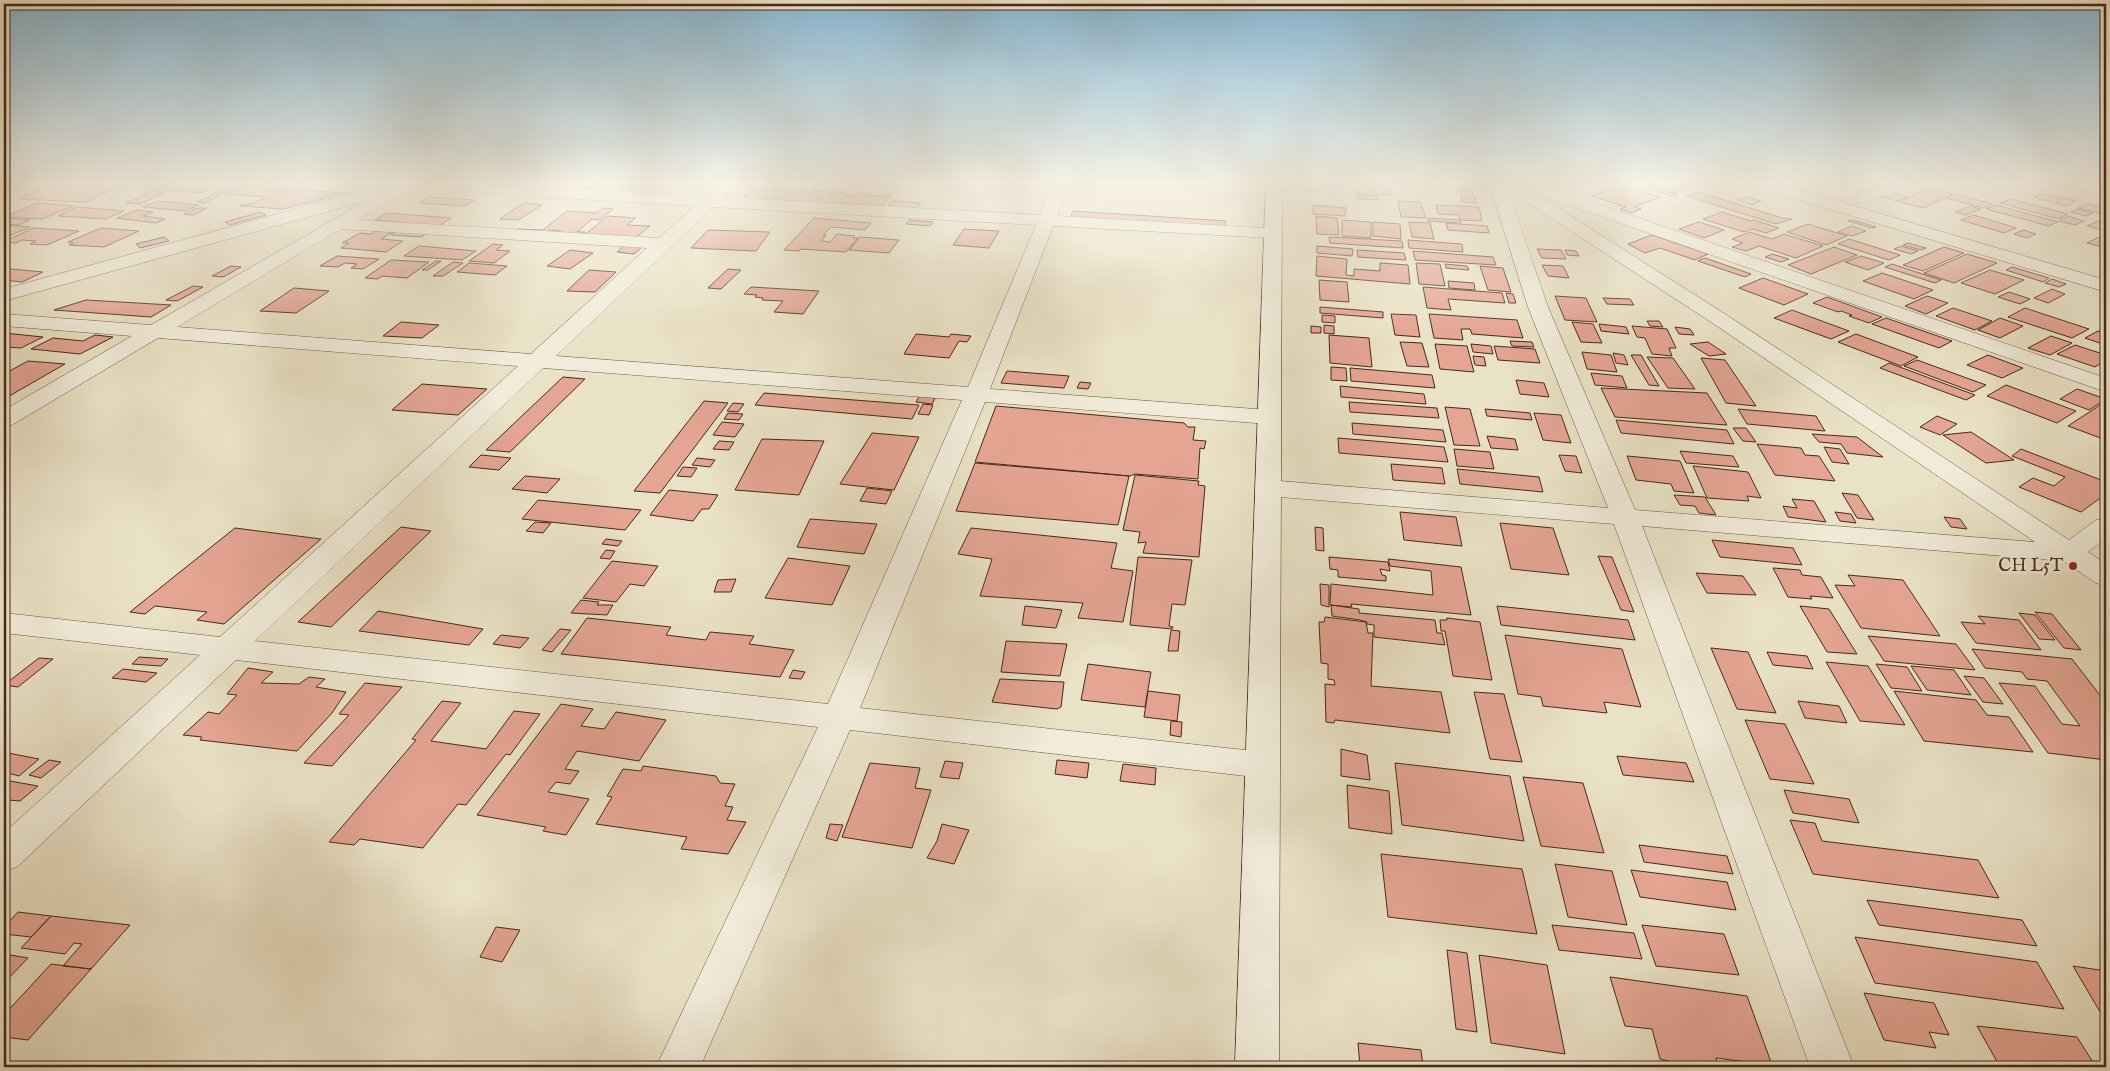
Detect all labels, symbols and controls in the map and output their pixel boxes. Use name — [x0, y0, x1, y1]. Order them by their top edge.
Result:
place label: CH L5T — [1998, 555, 2063, 578]
marker: CH L5T — [2067, 560, 2079, 572]

